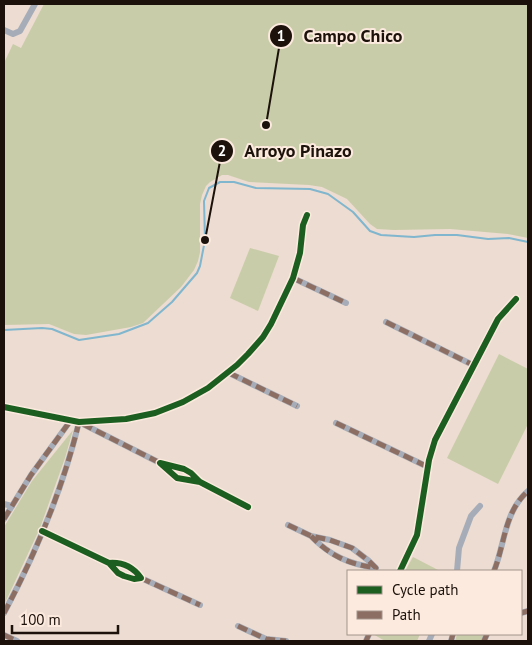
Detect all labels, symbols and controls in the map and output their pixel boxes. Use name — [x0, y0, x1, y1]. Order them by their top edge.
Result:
callout: Campo Chico — [269, 19, 413, 52]
text: Campo Chico — [304, 24, 403, 47]
text: 1 — [277, 26, 285, 45]
callout: Arroyo Pinazo — [210, 134, 362, 167]
text: Arroyo Pinazo — [244, 139, 352, 162]
text: 2 — [218, 141, 226, 160]
legend — [347, 570, 522, 635]
text: Cycle path — [392, 580, 458, 599]
scale bar — [12, 602, 119, 634]
text: Path — [392, 605, 421, 624]
text: 100 m — [20, 610, 61, 629]

